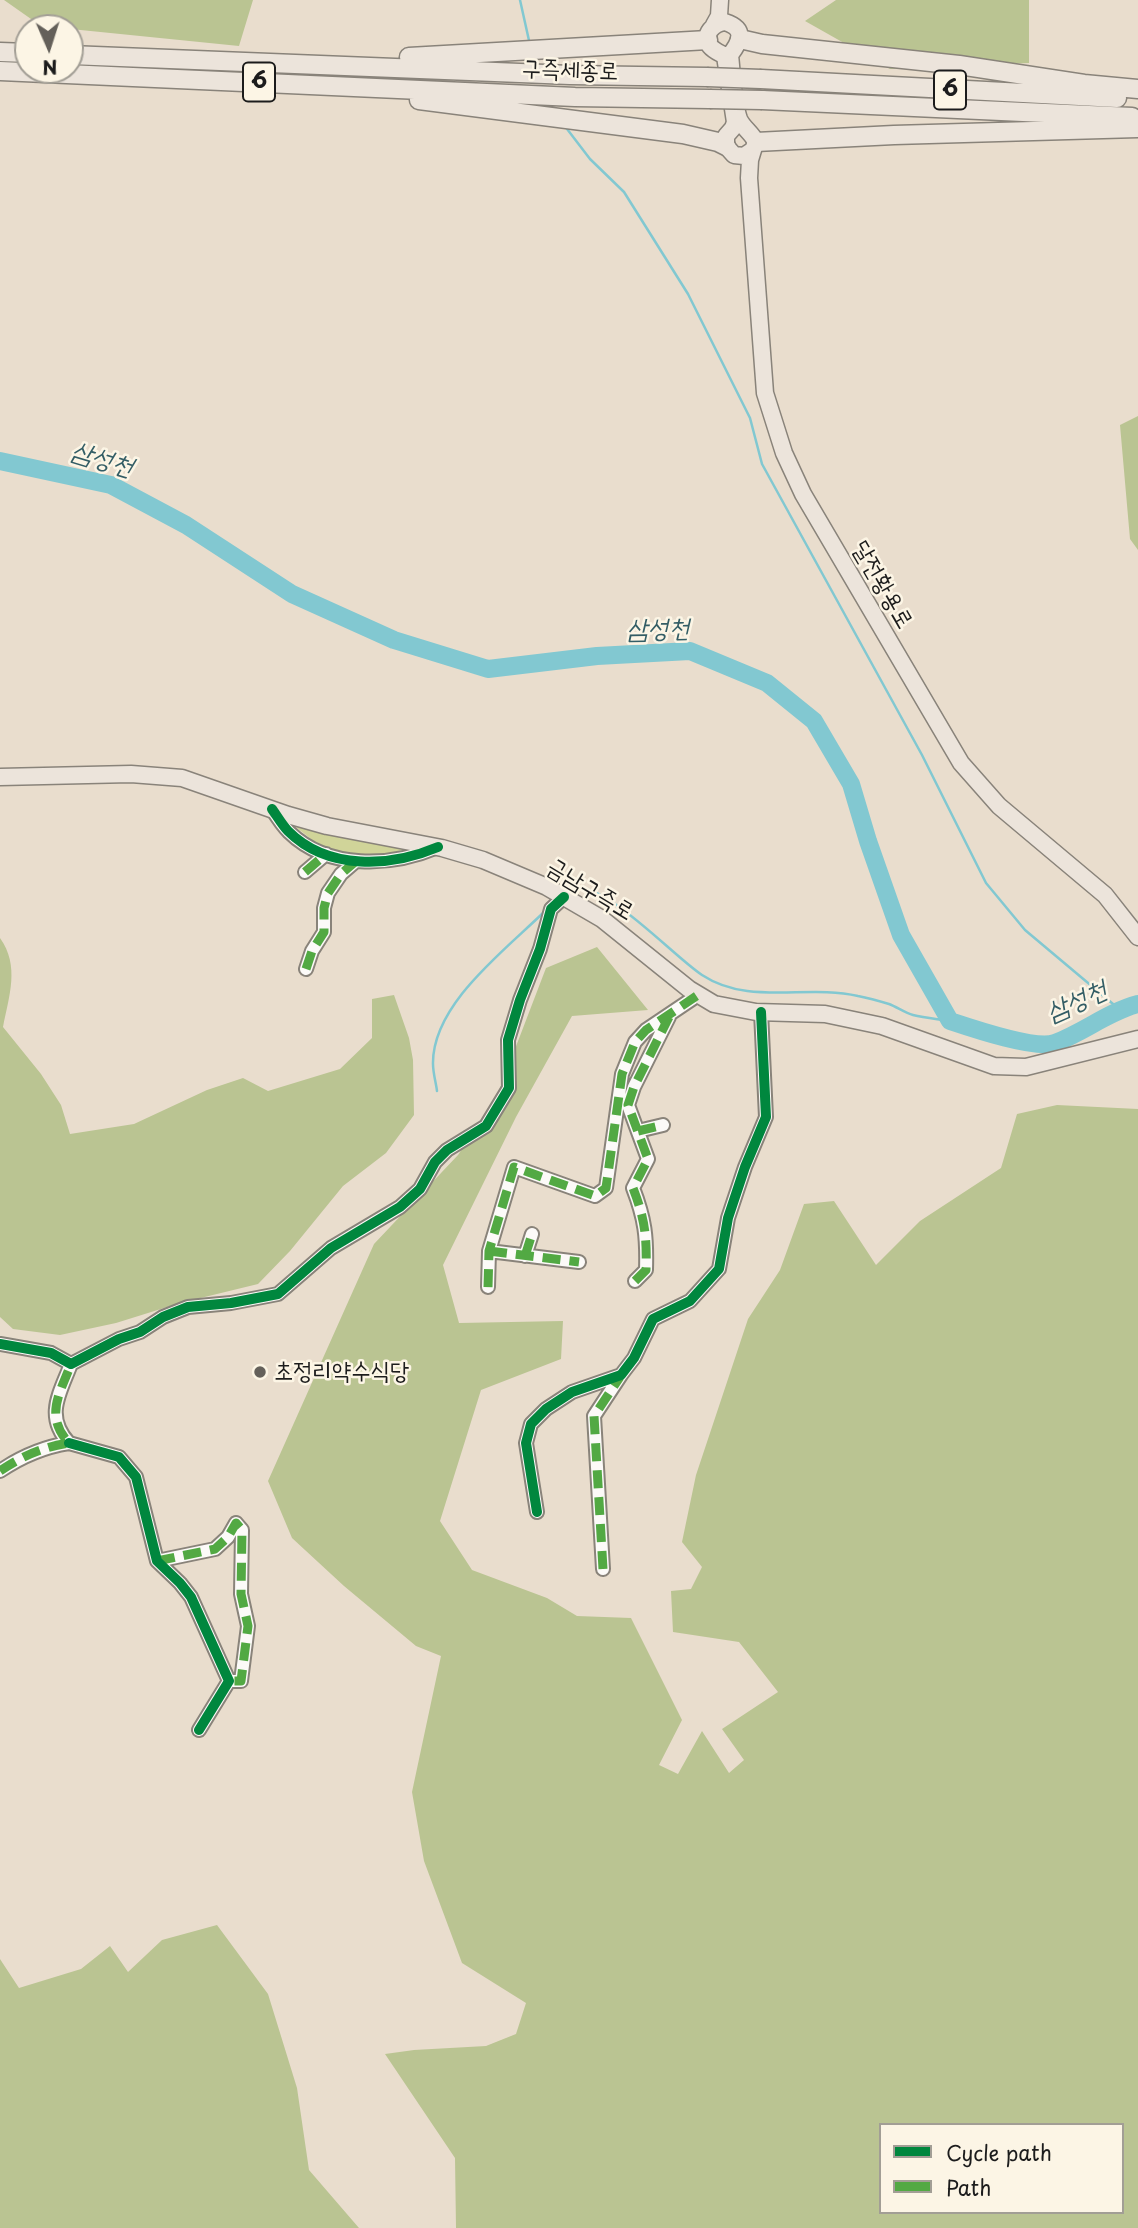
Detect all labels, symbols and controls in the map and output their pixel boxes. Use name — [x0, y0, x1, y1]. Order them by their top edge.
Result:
north arrow — [14, 14, 84, 84]
text: N — [42, 54, 58, 82]
street label: 구즉세종로 — [521, 55, 619, 87]
road number: 6 — [243, 62, 275, 102]
road number: 6 — [934, 71, 966, 110]
water label: 삼성천 — [67, 436, 137, 484]
street label: 달전황용로 — [845, 536, 919, 634]
water label: 삼성천 — [626, 614, 690, 646]
street label: 금남구즉로 — [541, 853, 639, 927]
water label: 삼성천 — [1042, 975, 1112, 1029]
place label: 초정리약수식당 — [274, 1358, 409, 1386]
marker: 초정리약수식당 — [252, 1364, 268, 1380]
legend — [879, 2123, 1124, 2214]
text: Cycle path — [946, 2136, 1052, 2168]
text: Path — [946, 2171, 991, 2203]

